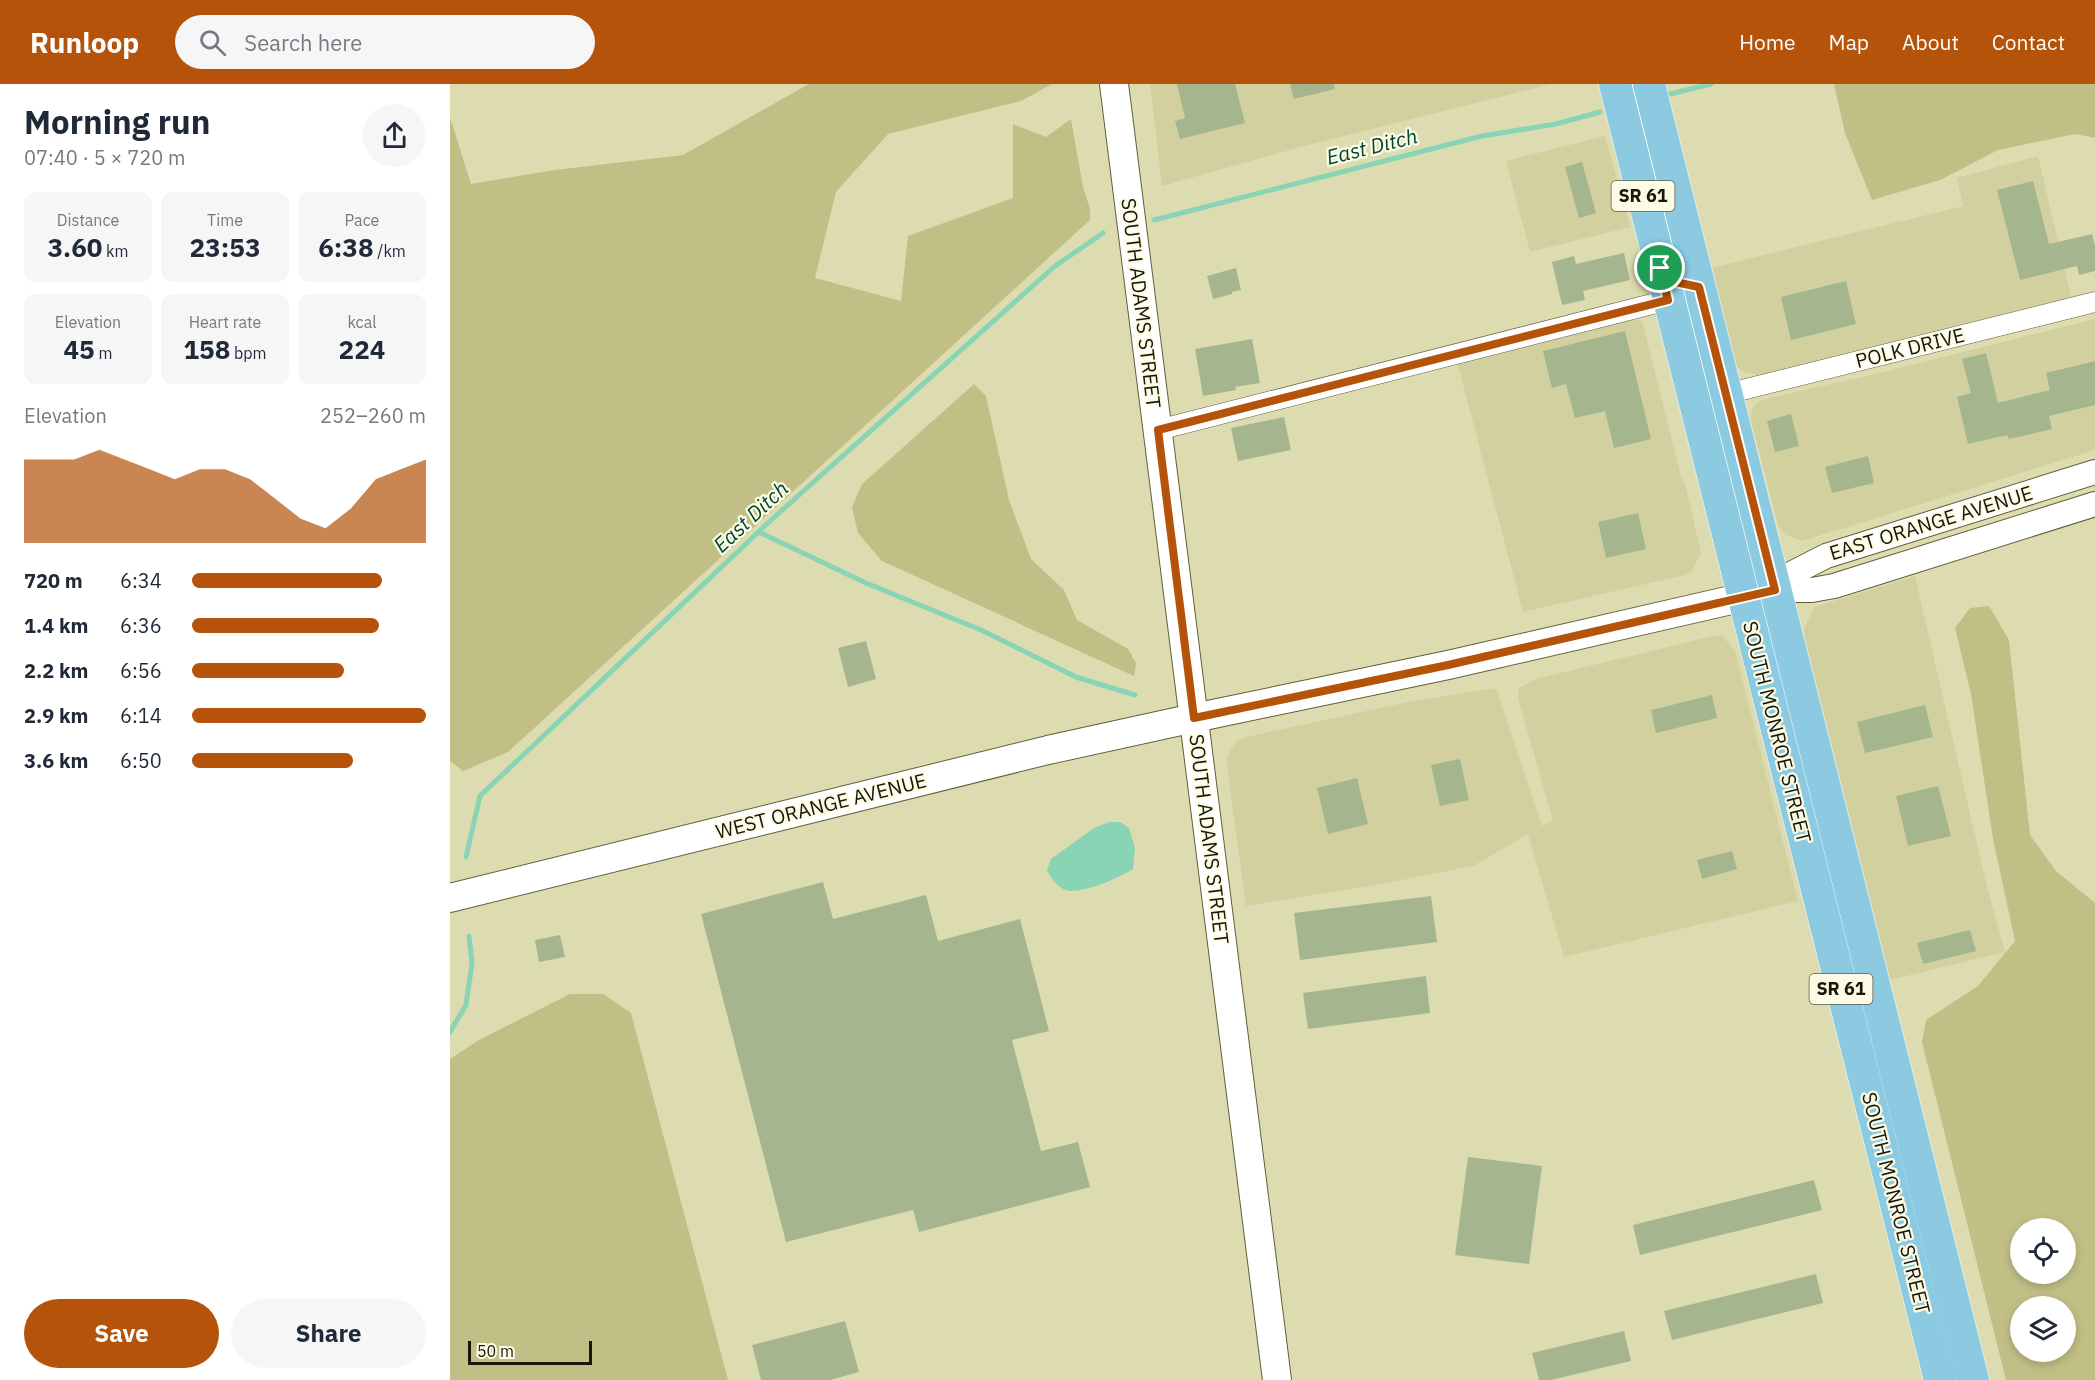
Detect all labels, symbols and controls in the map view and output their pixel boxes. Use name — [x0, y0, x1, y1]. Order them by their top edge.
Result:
search box — [175, 15, 595, 69]
text: Runloop — [30, 24, 139, 61]
icon: search — [196, 26, 229, 59]
text: Search here — [244, 28, 362, 57]
text: Home — [1739, 28, 1796, 56]
text: Map — [1829, 28, 1869, 56]
text: About — [1902, 28, 1959, 56]
text: Contact — [1992, 28, 2065, 56]
text: Morning run — [24, 100, 210, 143]
button: share — [363, 104, 426, 167]
water label: East Ditch — [1323, 121, 1420, 171]
text: 07:40 · 5 × 720 m — [24, 144, 185, 171]
road number: SR 61 — [1612, 181, 1674, 211]
street label: SOUTH ADAMS STREET — [1115, 196, 1168, 409]
text: Distance — [57, 210, 119, 230]
text: Time — [207, 210, 243, 230]
text: Pace — [345, 210, 379, 230]
text: 3.60 — [47, 230, 102, 264]
text: 23:53 — [190, 230, 260, 264]
text: 6:38 — [318, 230, 374, 264]
text: km — [102, 241, 129, 261]
text: /km — [374, 241, 406, 261]
pin — [1634, 242, 1685, 293]
icon: arrive — [1643, 251, 1676, 284]
text: Elevation — [55, 312, 121, 332]
text: Heart rate — [189, 312, 261, 332]
text: kcal — [347, 312, 377, 332]
street label: POLK DRIVE — [1852, 321, 1967, 374]
text: 45 — [64, 332, 95, 366]
text: 158 — [183, 332, 230, 366]
text: 224 — [339, 332, 385, 366]
text: m — [95, 343, 112, 363]
text: bpm — [230, 343, 267, 363]
text: Elevation — [24, 402, 107, 429]
text: 252–260 m — [320, 402, 426, 429]
water label: East Ditch — [707, 474, 794, 558]
street label: EAST ORANGE AVENUE — [1826, 479, 2036, 566]
text: 720 m — [24, 567, 83, 594]
text: 6:34 — [120, 567, 162, 594]
text: 1.4 km — [24, 612, 88, 639]
text: 6:36 — [120, 612, 162, 639]
street label: SOUTH MONROE STREET — [1737, 618, 1818, 846]
text: 2.2 km — [24, 657, 88, 684]
text: 6:56 — [120, 657, 162, 684]
text: 2.9 km — [24, 702, 88, 729]
text: 6:14 — [120, 702, 162, 729]
street label: SOUTH ADAMS STREET — [1183, 732, 1236, 945]
text: 3.6 km — [24, 747, 88, 774]
text: 6:50 — [120, 747, 162, 774]
street label: WEST ORANGE AVENUE — [713, 766, 929, 845]
road number: SR 61 — [1810, 974, 1872, 1004]
street label: SOUTH MONROE STREET — [1856, 1089, 1937, 1317]
map controls — [2010, 1218, 2076, 1362]
button: locate — [2010, 1218, 2076, 1284]
button: layers — [2010, 1296, 2076, 1362]
button: Save — [24, 1299, 219, 1368]
button: Share — [231, 1299, 426, 1368]
scale bar — [468, 1338, 592, 1366]
text: 50 m — [477, 1341, 514, 1361]

